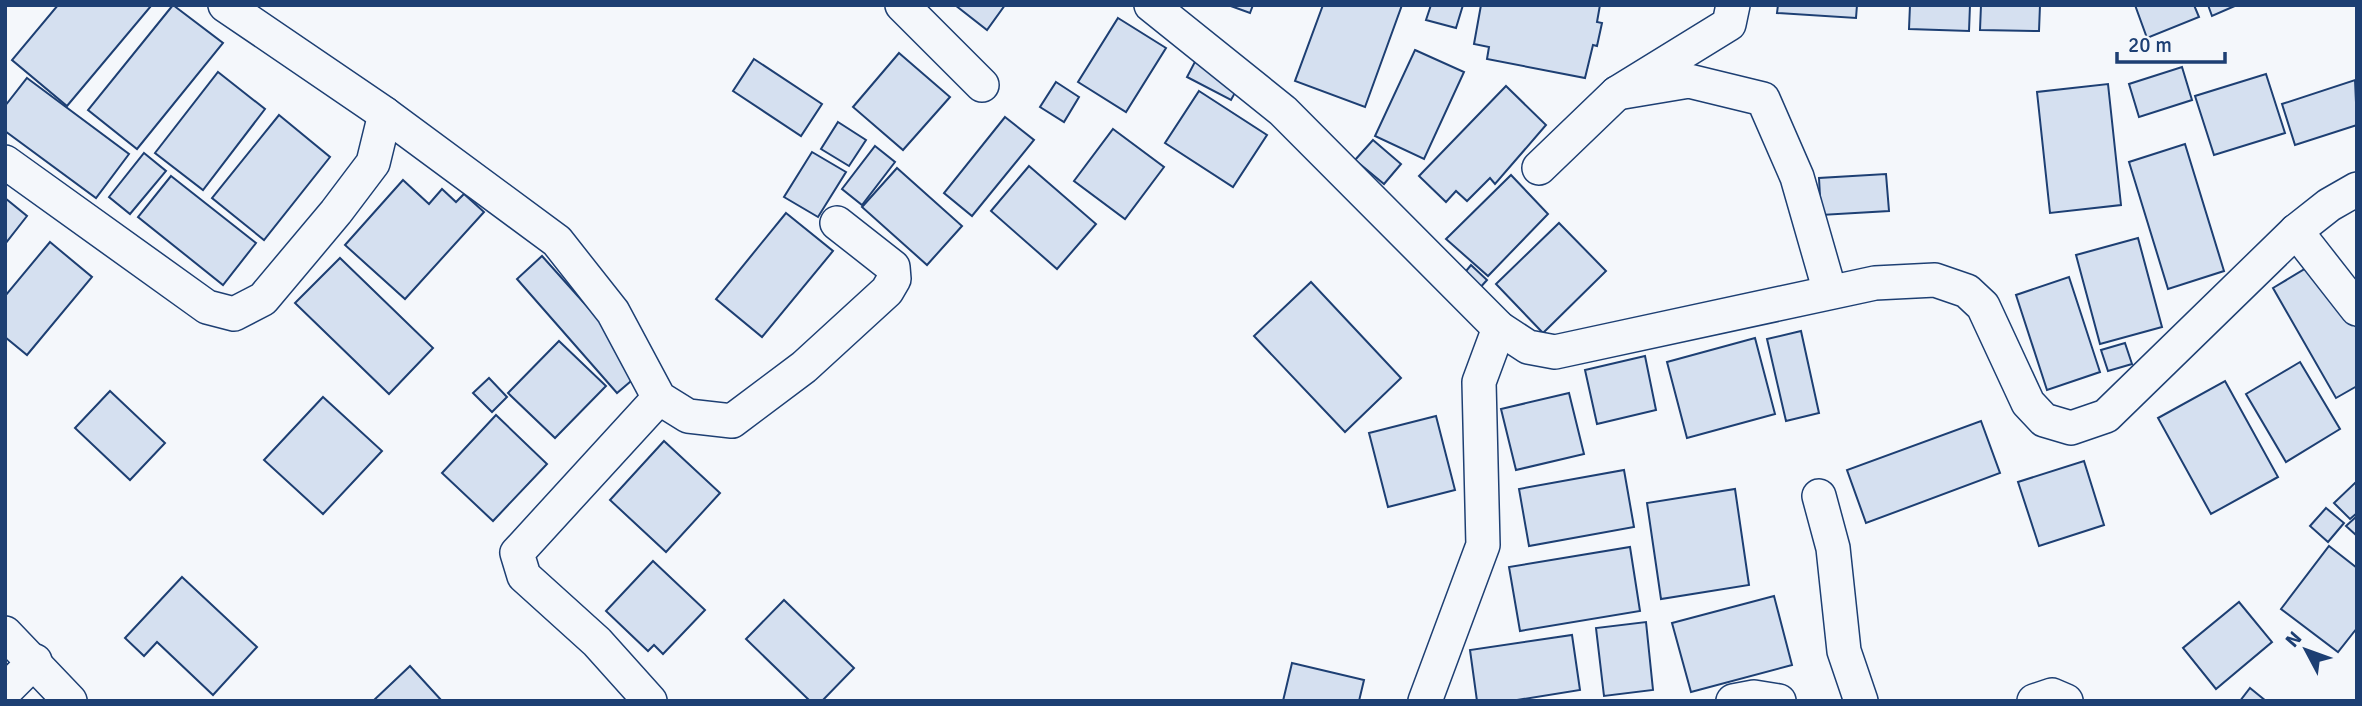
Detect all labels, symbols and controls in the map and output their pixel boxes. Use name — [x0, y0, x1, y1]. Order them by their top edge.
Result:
scale bar — [2117, 21, 2226, 65]
text: 20 m — [2128, 32, 2172, 58]
north arrow — [2271, 615, 2341, 685]
text: N — [2281, 627, 2307, 652]

